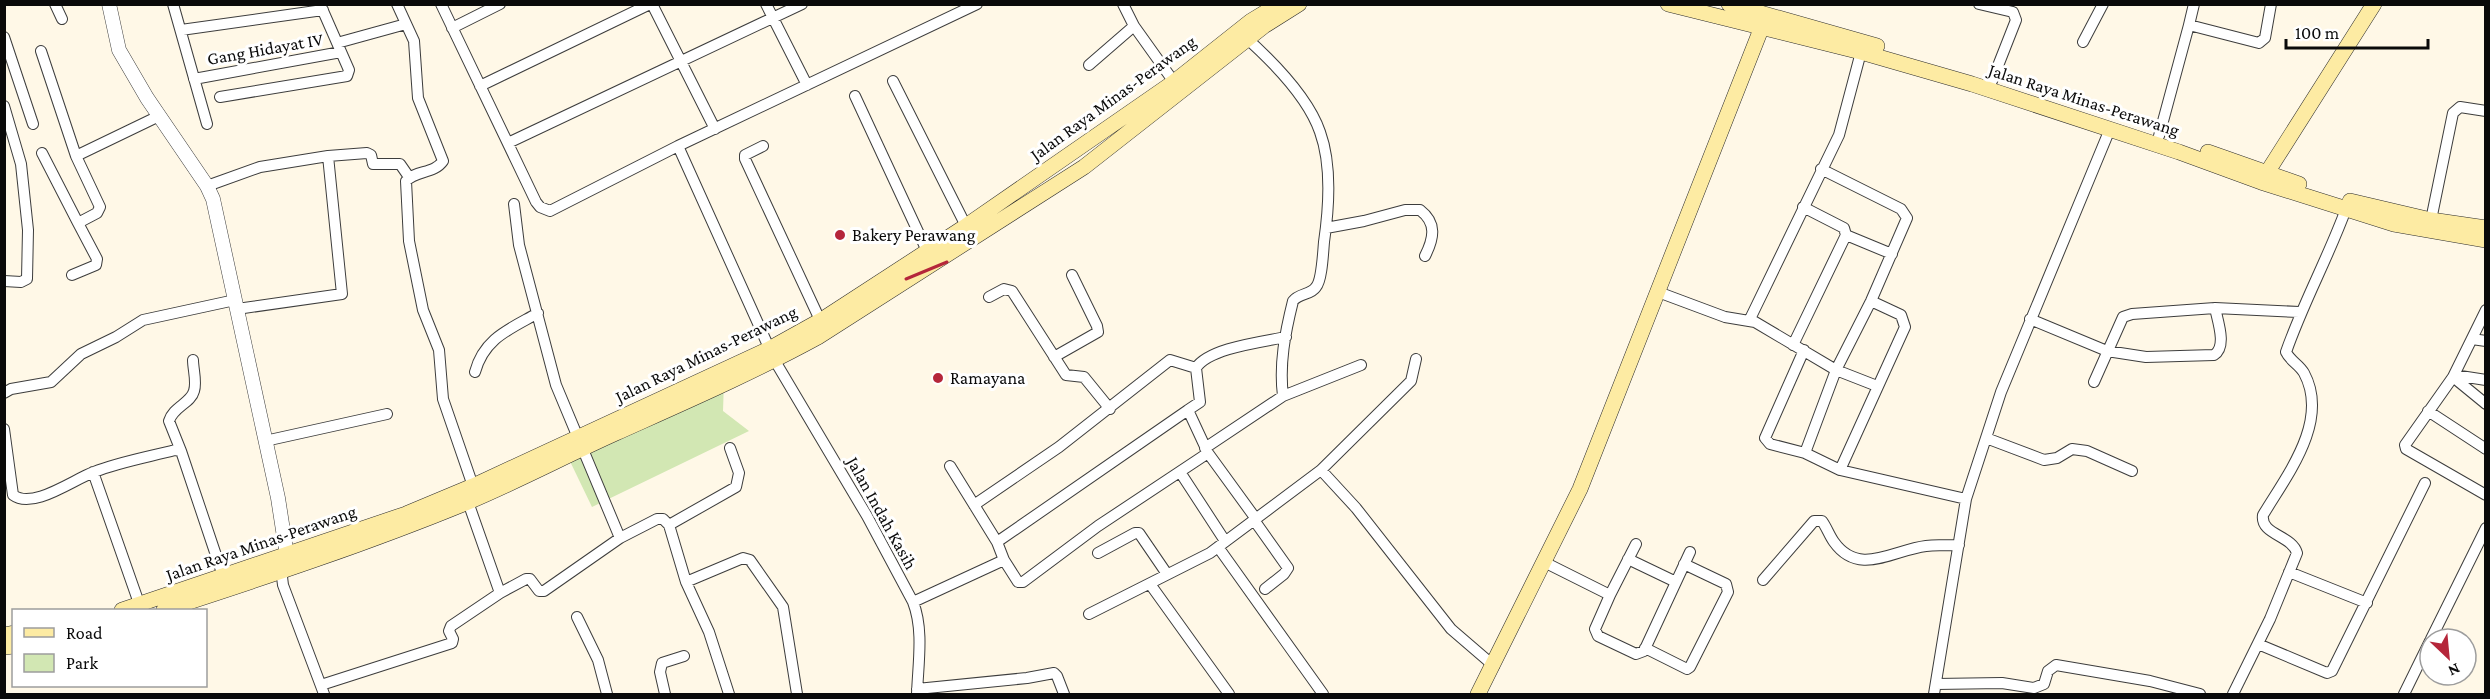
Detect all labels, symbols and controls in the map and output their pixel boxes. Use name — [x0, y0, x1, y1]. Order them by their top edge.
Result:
scale bar — [2286, 12, 2428, 50]
text: 100 m — [2295, 23, 2340, 43]
street label: Gang Hidayat IV — [206, 29, 325, 69]
street label: Jalan Raya Minas-Perawang — [1025, 31, 1200, 166]
street label: Jalan Raya Minas-Perawang — [1984, 59, 2182, 140]
place label: Bakery Perawang — [852, 225, 976, 245]
marker: Bakery Perawang — [833, 228, 847, 242]
street label: Jalan Raya Minas-Perawang — [610, 301, 800, 408]
place label: Ramayana — [950, 368, 1025, 388]
marker: Ramayana — [931, 371, 945, 385]
street label: Jalan Indah Kasih — [842, 451, 921, 573]
street label: Jalan Raya Minas-Perawang — [161, 501, 359, 586]
legend — [12, 609, 207, 687]
text: Road — [66, 623, 103, 643]
north arrow — [2418, 627, 2478, 687]
text: Park — [66, 653, 98, 673]
text: N — [2446, 660, 2463, 680]

